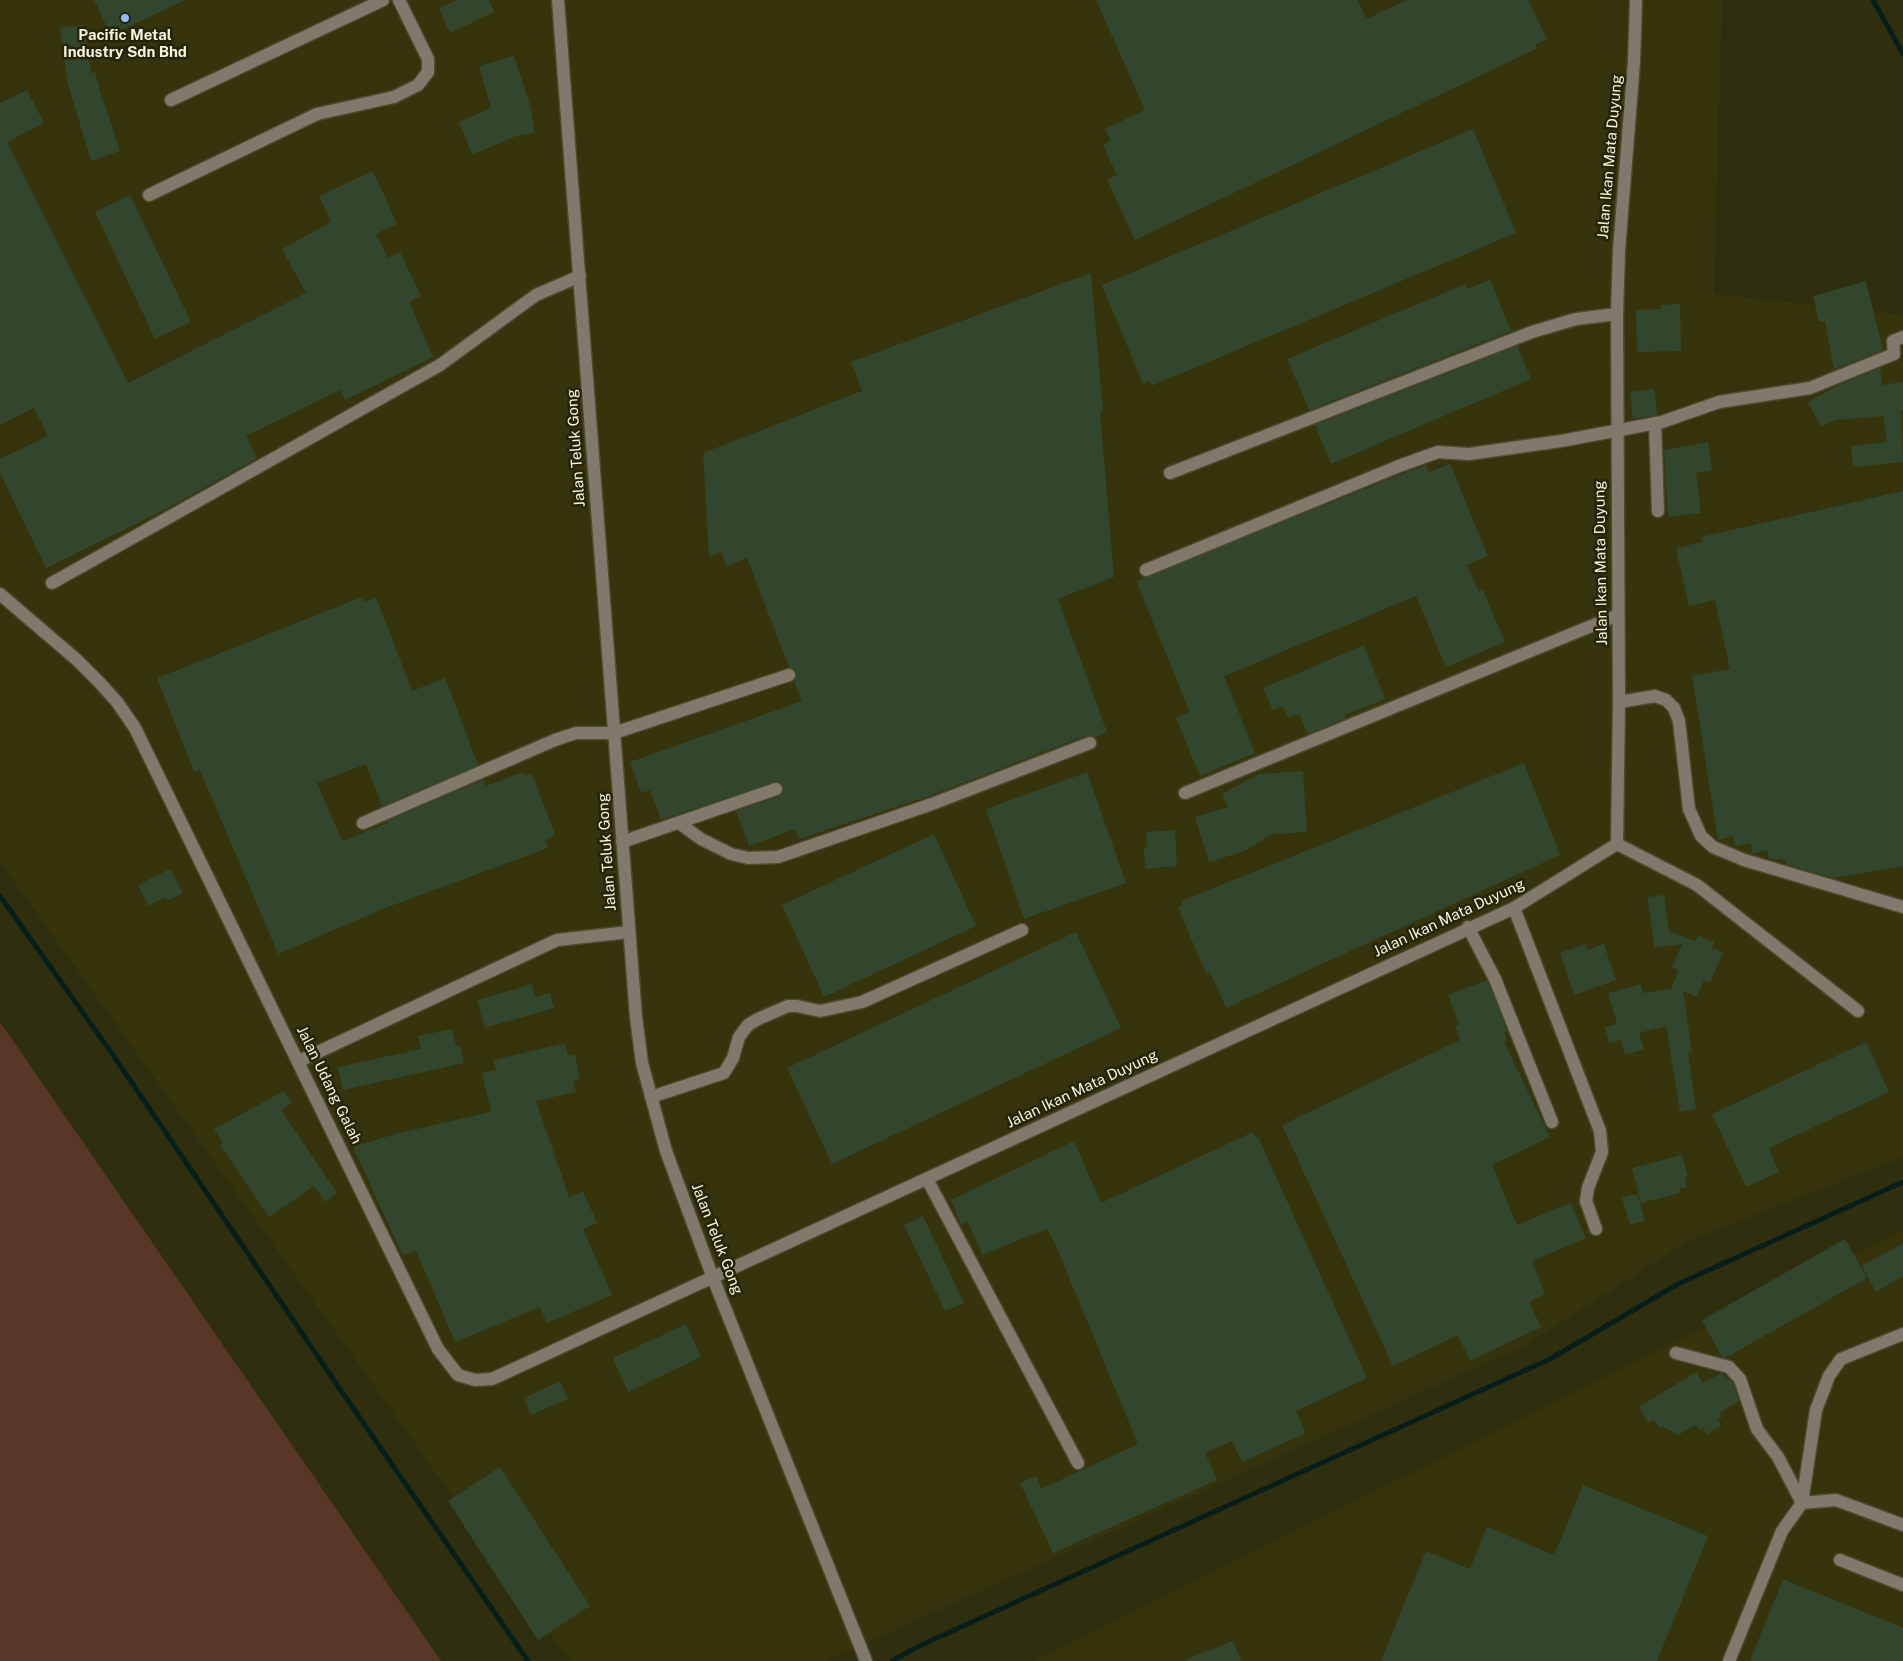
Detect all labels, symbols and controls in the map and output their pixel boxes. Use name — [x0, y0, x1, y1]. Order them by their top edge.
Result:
marker: Pacific Metal Industry Sdn Bhd — [119, 12, 131, 24]
place label: Pacific Metal Industry Sdn Bhd — [63, 26, 187, 61]
street label: Jalan Ikan Mata Duyung — [1594, 74, 1626, 240]
street label: Jalan Teluk Gong — [563, 388, 589, 508]
street label: Jalan Ikan Mata Duyung — [1591, 480, 1611, 646]
street label: Jalan Teluk Gong — [594, 792, 620, 912]
street label: Jalan Ikan Mata Duyung — [1370, 875, 1528, 961]
street label: Jalan Udang Galah — [293, 1023, 365, 1147]
street label: Jalan Ikan Mata Duyung — [1003, 1046, 1161, 1132]
street label: Jalan Teluk Gong — [687, 1181, 747, 1297]

